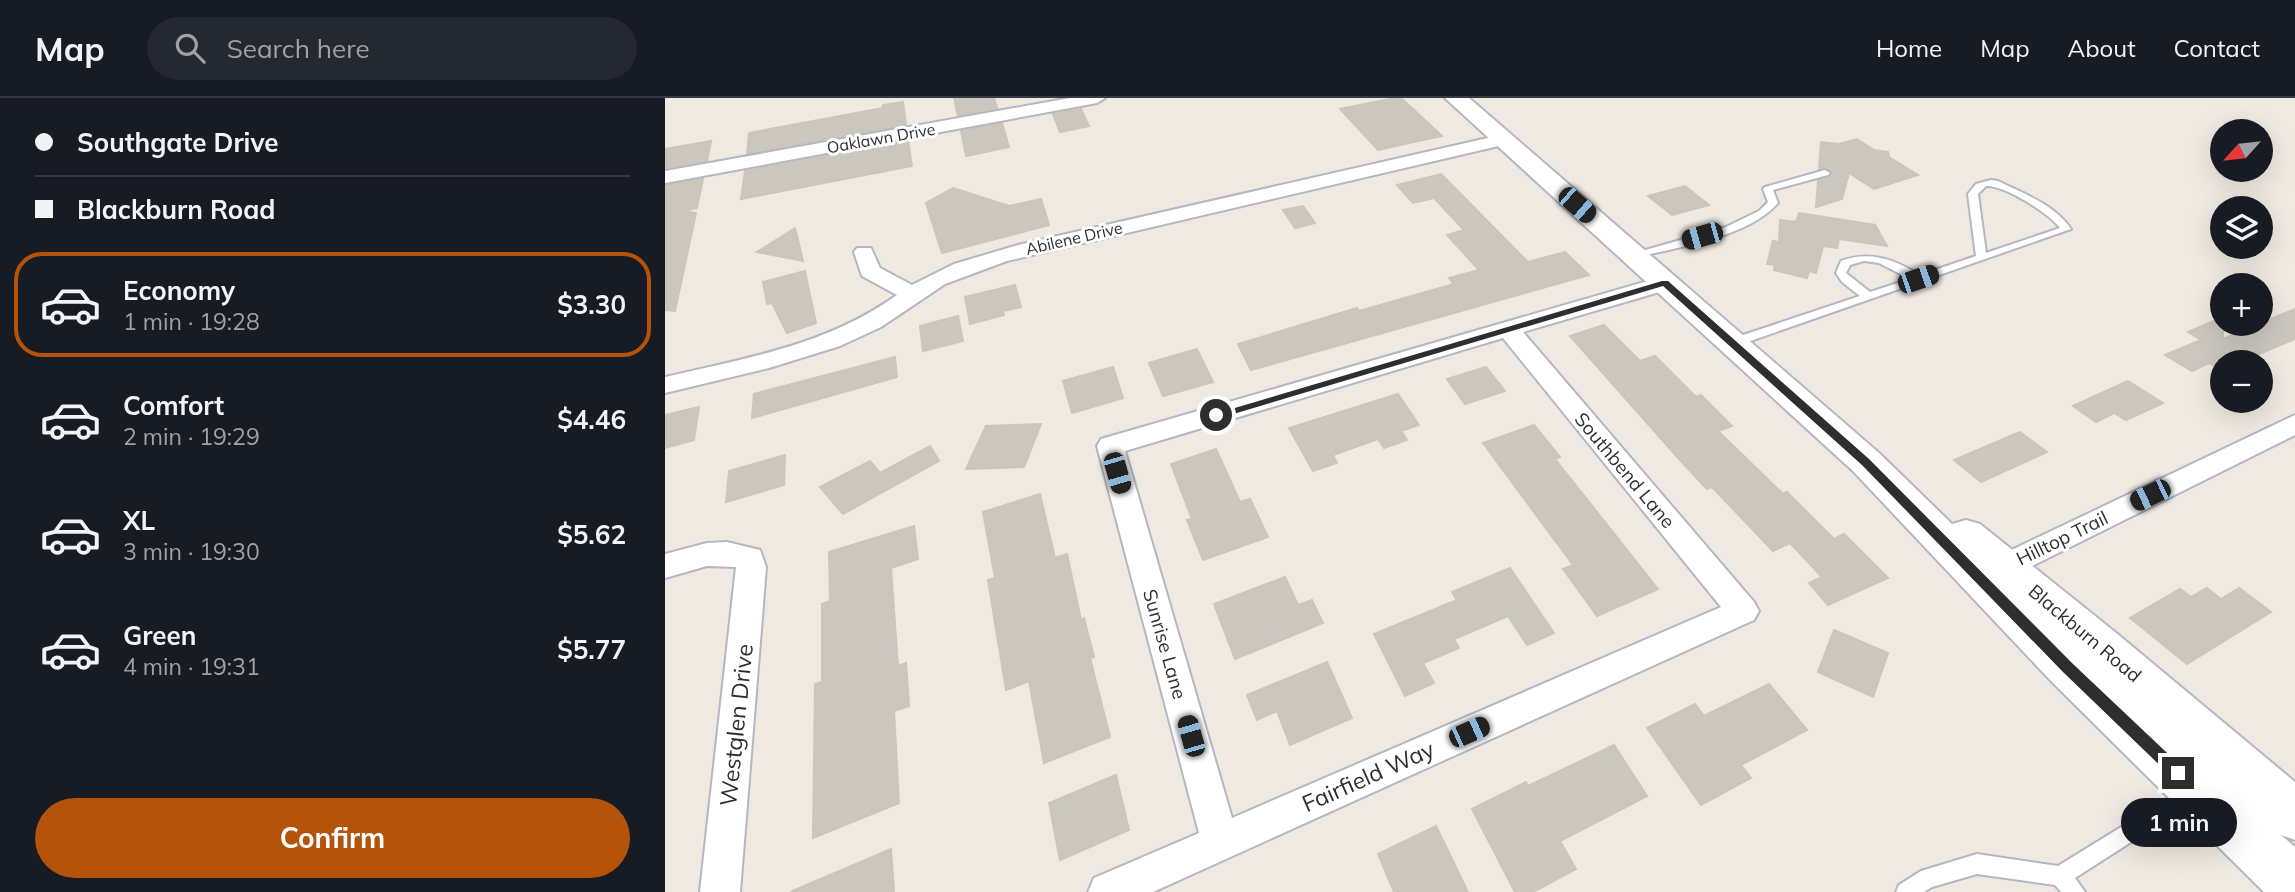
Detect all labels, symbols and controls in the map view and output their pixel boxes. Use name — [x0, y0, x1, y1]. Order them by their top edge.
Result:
search box — [147, 17, 637, 80]
text: Map — [35, 28, 105, 69]
icon: search — [171, 29, 209, 67]
text: Search here — [227, 32, 370, 65]
text: Home — [1876, 33, 1942, 63]
text: Map — [1980, 33, 2030, 63]
text: About — [2068, 33, 2136, 63]
text: Contact — [2174, 33, 2260, 63]
street label: Oaklawn Drive — [825, 119, 937, 157]
north arrow — [2210, 119, 2273, 182]
map controls — [2210, 119, 2273, 413]
text: Southgate Drive — [77, 126, 279, 159]
car — [1555, 183, 1600, 227]
text: Blackburn Road — [77, 193, 275, 226]
button: layers — [2210, 196, 2273, 259]
street label: Abilene Drive — [1024, 217, 1124, 259]
car — [1679, 220, 1726, 252]
car — [1895, 262, 1942, 296]
icon: car — [39, 273, 102, 336]
button: + — [2210, 273, 2273, 336]
text: Economy — [123, 274, 235, 307]
text: $3.30 — [557, 288, 626, 321]
text: 1 min · 19:28 — [123, 307, 260, 336]
button: − — [2210, 350, 2273, 413]
icon: car — [39, 388, 102, 451]
text: Comfort — [123, 389, 224, 422]
route start — [1200, 399, 1232, 431]
text: $4.46 — [557, 403, 626, 436]
street label: Southbend Lane — [1570, 407, 1680, 533]
text: 2 min · 19:29 — [123, 422, 260, 451]
car — [1102, 450, 1133, 496]
car — [2127, 476, 2174, 514]
icon: car — [39, 503, 102, 566]
text: XL — [123, 504, 155, 537]
street label: Hilltop Trail — [2012, 505, 2112, 571]
text: $5.62 — [557, 518, 626, 551]
text: 3 min · 19:30 — [123, 537, 260, 566]
street label: Blackburn Road — [2024, 579, 2146, 687]
street label: Sunrise Lane — [1138, 586, 1192, 702]
icon: car — [39, 618, 102, 681]
text: Green — [123, 619, 196, 652]
text: $5.77 — [557, 633, 626, 666]
street label: Westglen Drive — [713, 642, 759, 808]
text: 4 min · 19:31 — [123, 652, 260, 681]
car — [1176, 713, 1207, 759]
car — [1446, 714, 1493, 750]
street label: Fairfield Way — [1297, 734, 1439, 818]
route end — [2162, 757, 2194, 789]
button: Confirm — [35, 798, 630, 878]
callout: 1 min — [2120, 798, 2236, 846]
text: 1 min — [2149, 808, 2209, 837]

